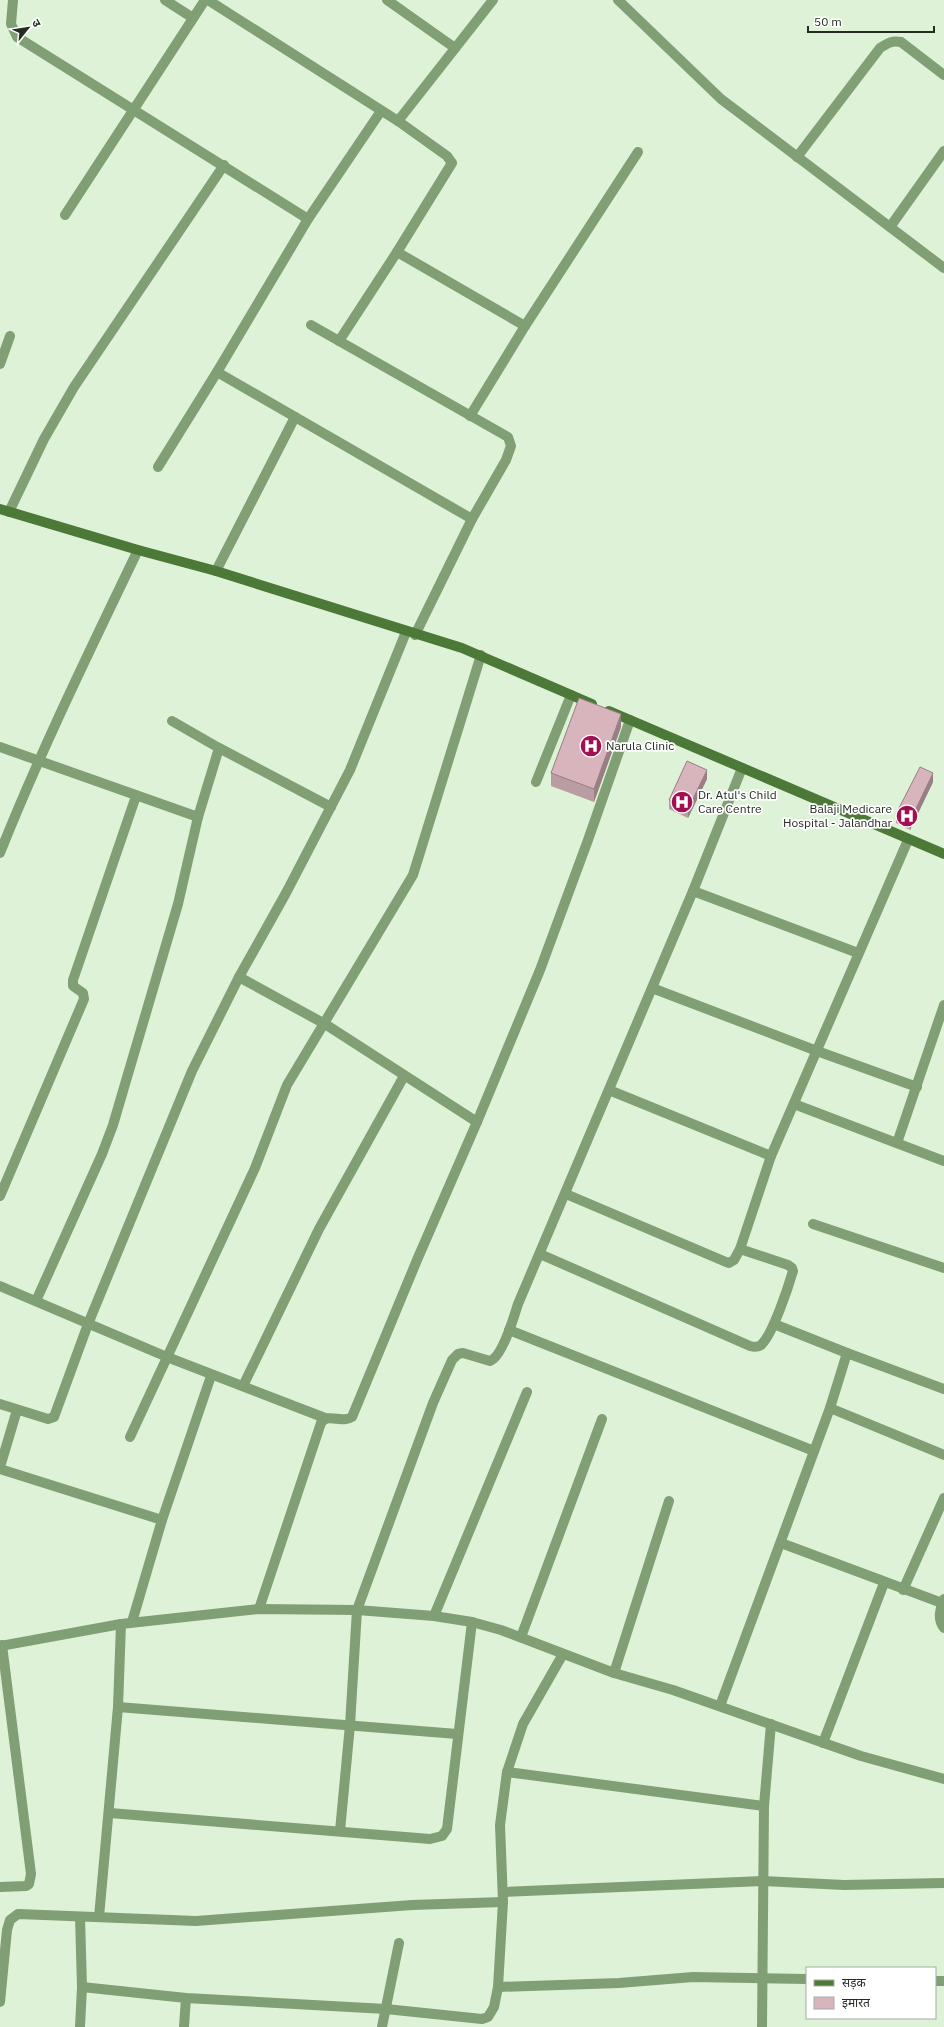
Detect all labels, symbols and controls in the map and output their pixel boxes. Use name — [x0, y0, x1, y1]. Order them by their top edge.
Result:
north arrow — [8, 8, 48, 48]
scale bar — [808, 8, 934, 34]
text: 50 m — [814, 14, 842, 29]
text: उ — [29, 17, 45, 30]
hospital icon: Narula Clinic — [578, 733, 604, 759]
place label: Narula Clinic — [606, 738, 674, 753]
place label: Dr. Atul's Child Care Centre — [698, 787, 777, 816]
hospital icon: Dr. Atul's Child Care Centre — [669, 789, 695, 815]
place label: Balaji Medicare Hospital - Jalandhar — [783, 801, 893, 830]
hospital icon: Balaji Medicare Hospital - Jalandhar — [894, 803, 920, 829]
legend — [806, 1967, 936, 2019]
text: सड़क — [842, 1975, 867, 1990]
text: इमारत — [842, 1995, 871, 2010]

